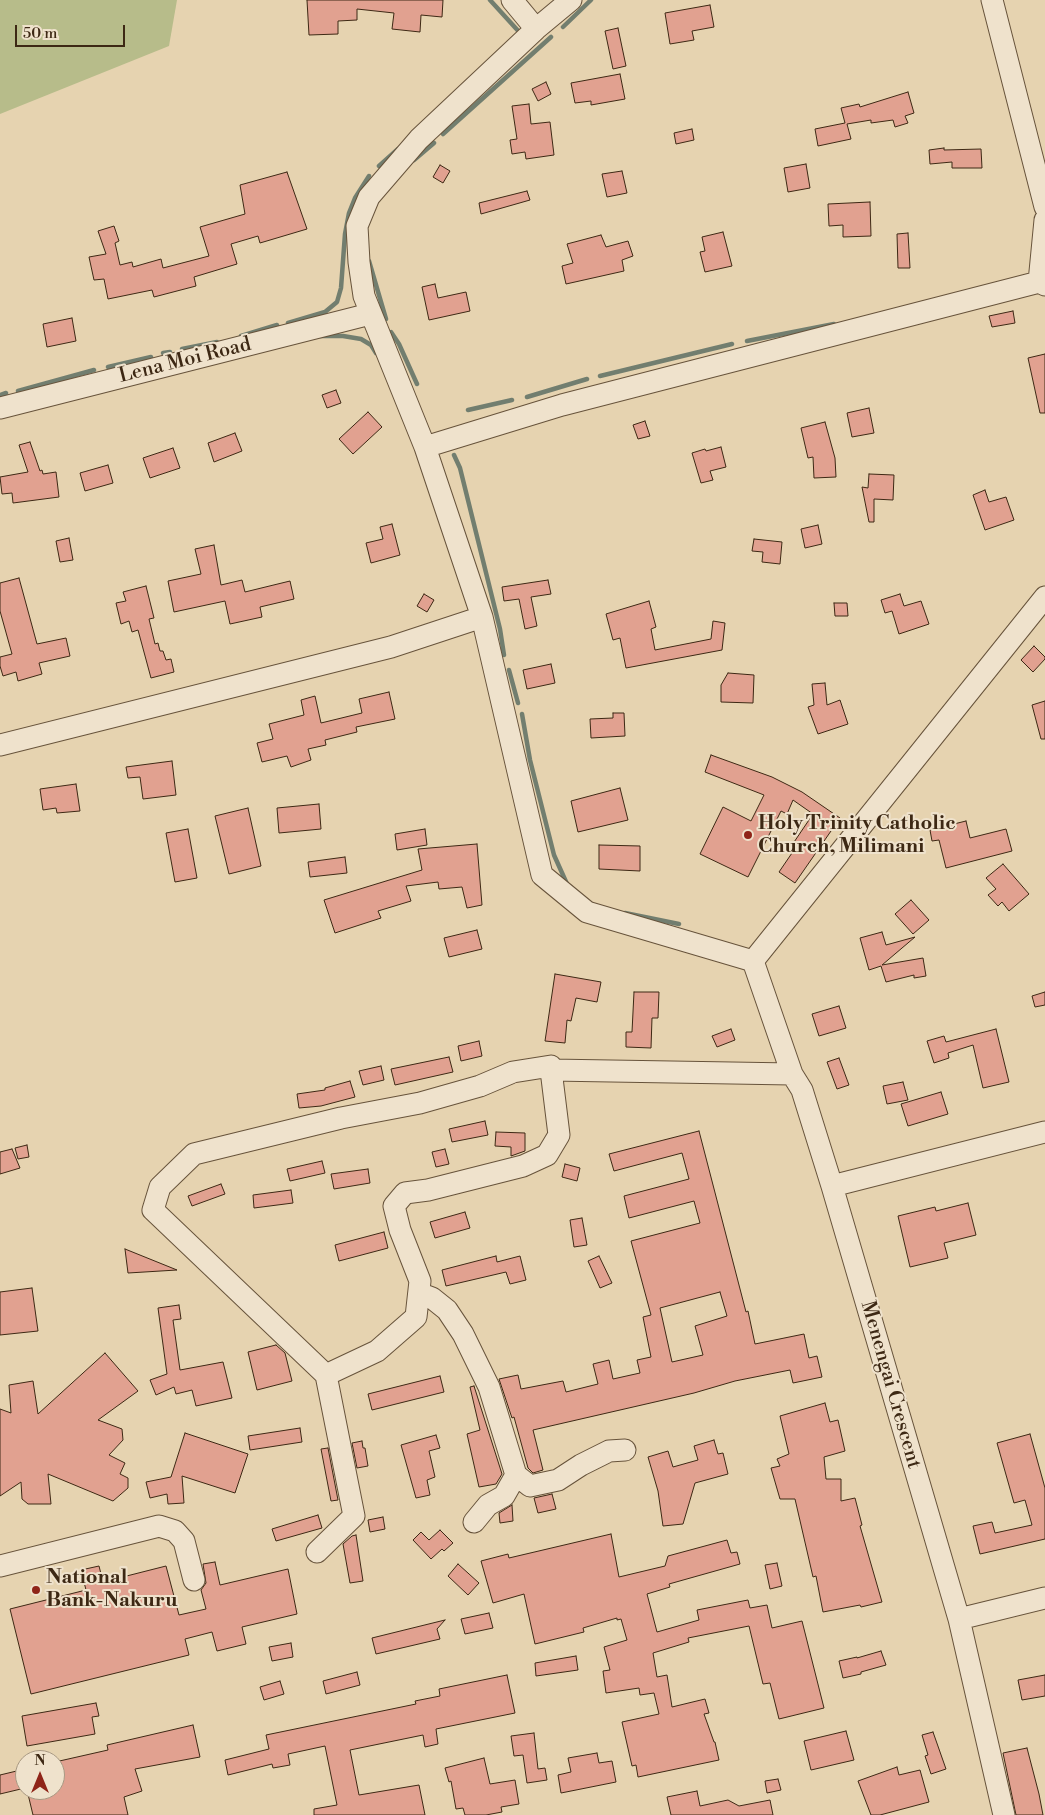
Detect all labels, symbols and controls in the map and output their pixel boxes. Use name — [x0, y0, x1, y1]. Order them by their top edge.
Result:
scale bar — [18, 15, 128, 47]
text: 50 m — [23, 24, 57, 43]
street label: Lena Moi Road — [116, 333, 254, 389]
place label: Holy Trinity Catholic Church, Milimani — [758, 812, 956, 859]
marker: Holy Trinity Catholic Church, Milimani — [742, 829, 754, 841]
street label: Menengai Crescent — [855, 1298, 925, 1472]
place label: National Bank-Nakuru — [46, 1566, 178, 1613]
marker: National Bank-Nakuru — [30, 1584, 42, 1596]
north arrow — [15, 1750, 65, 1800]
text: N — [34, 1752, 46, 1770]

